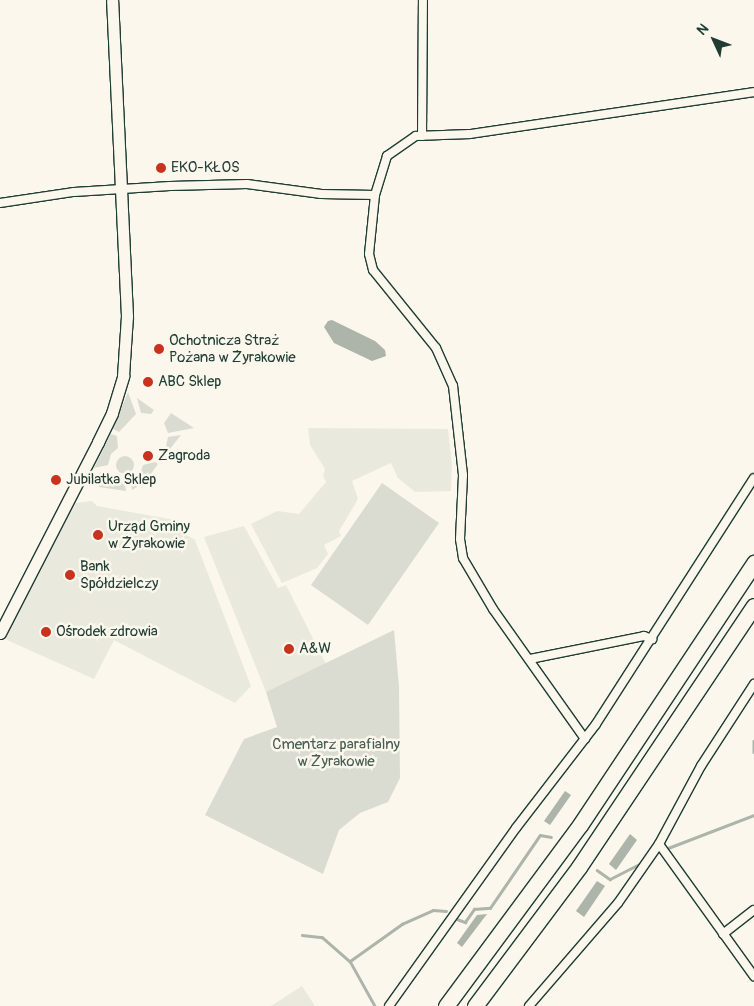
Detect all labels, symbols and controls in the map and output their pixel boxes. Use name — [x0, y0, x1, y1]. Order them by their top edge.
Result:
north arrow — [689, 15, 739, 65]
text: N — [693, 20, 712, 39]
place label: EKO-KŁOS — [171, 159, 240, 177]
marker: EKO-KŁOS — [155, 162, 167, 174]
place label: Ochotnicza Straż Pożana w Żyrakowie — [169, 331, 296, 366]
marker: Ochotnicza Straż Pożana w Żyrakowie — [153, 343, 165, 355]
place label: ABC Sklep — [158, 373, 221, 391]
marker: ABC Sklep — [142, 376, 154, 388]
place label: Zagroda — [158, 447, 210, 465]
marker: Zagroda — [142, 450, 154, 462]
place label: Jubilatka Sklep — [66, 471, 156, 489]
marker: Jubilatka Sklep — [50, 474, 62, 486]
place label: Urząd Gminy w Żyrakowie — [108, 517, 190, 552]
marker: Urząd Gminy w Żyrakowie — [92, 529, 104, 541]
place label: Bank Spółdzielczy — [80, 557, 158, 592]
marker: Bank Spółdzielczy — [64, 569, 76, 581]
place label: Ośrodek zdrowia — [56, 623, 158, 641]
marker: Ośrodek zdrowia — [40, 626, 52, 638]
place label: A&W — [299, 640, 331, 658]
marker: A&W — [283, 643, 295, 655]
park label: Cmentarz parafialny w Żyrakowie — [272, 735, 400, 770]

